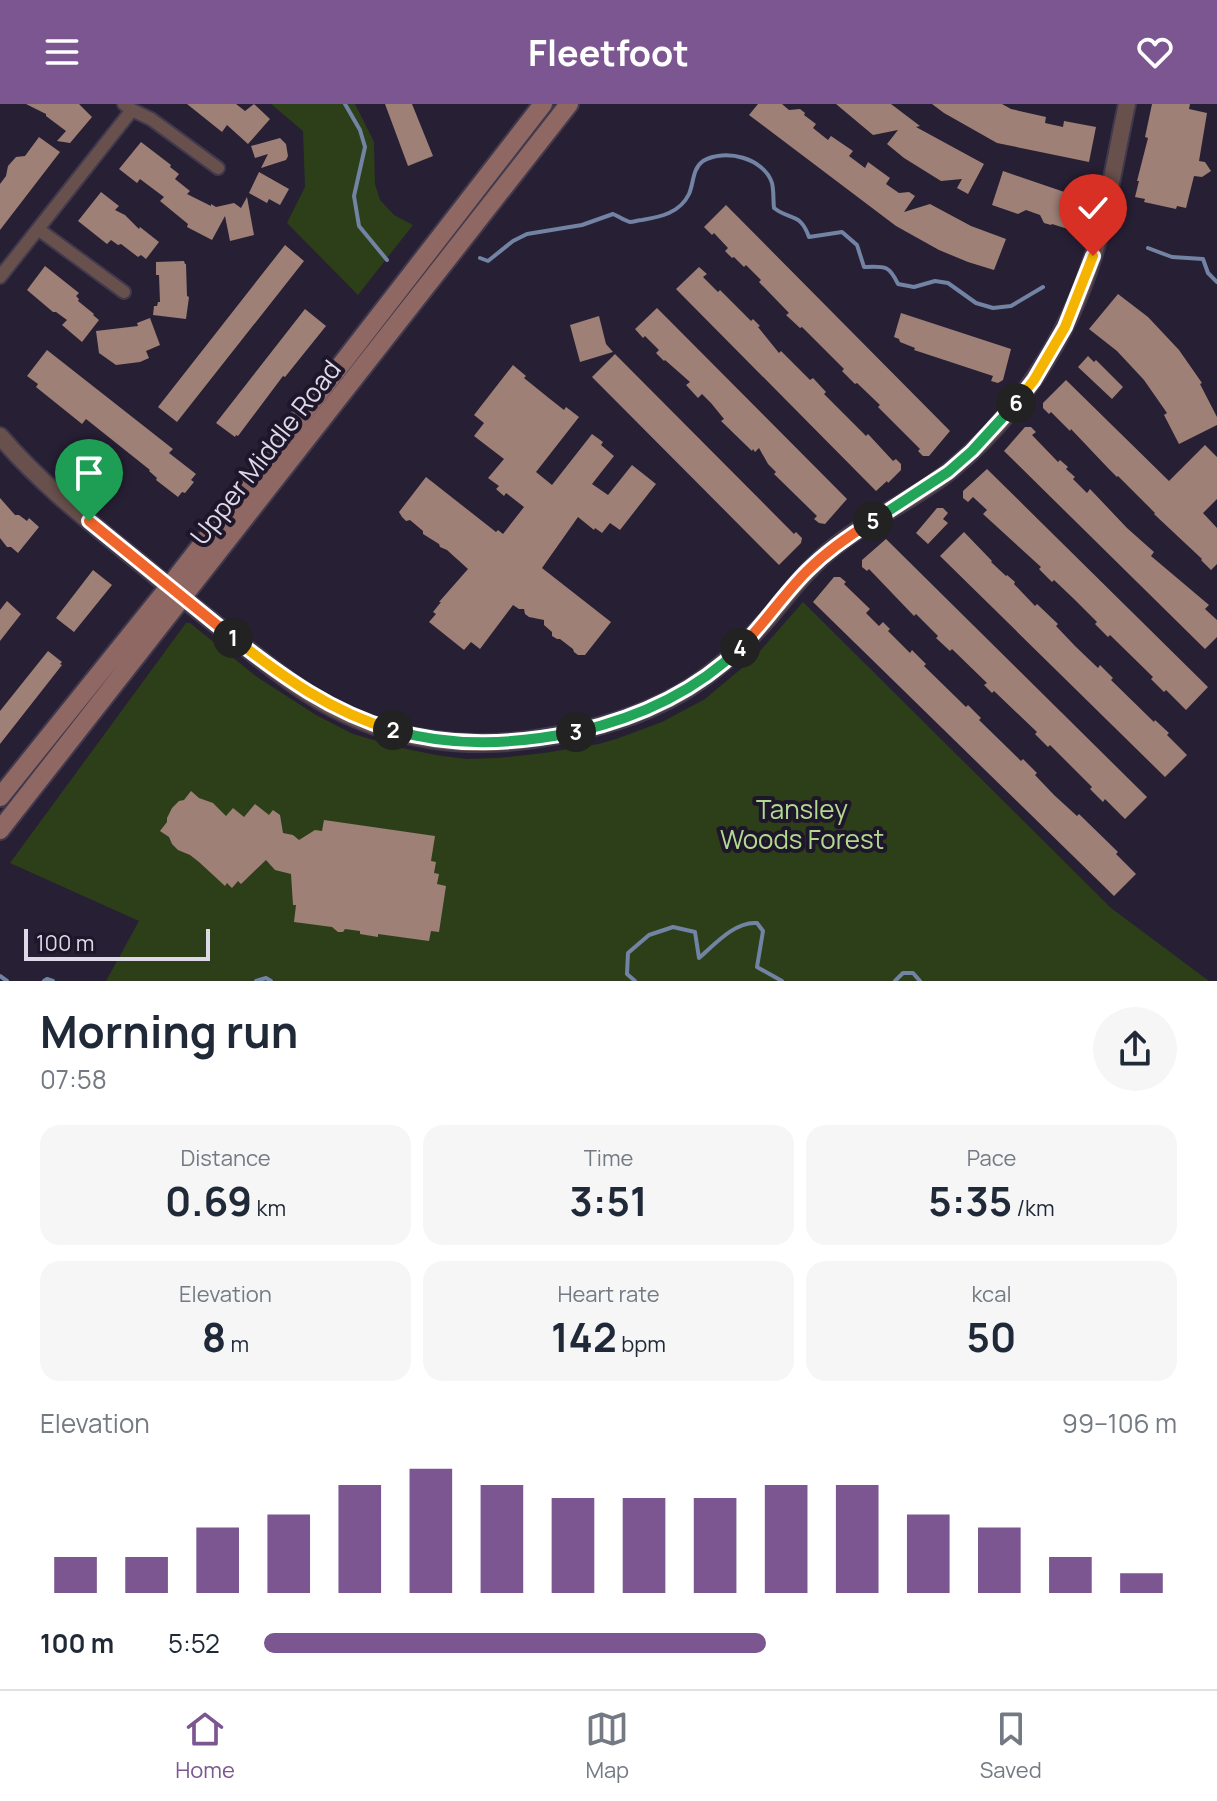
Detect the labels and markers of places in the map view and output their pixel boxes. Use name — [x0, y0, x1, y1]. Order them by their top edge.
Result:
pin — [1059, 174, 1127, 256]
pin: 6 — [996, 383, 1036, 423]
pin — [55, 439, 123, 521]
pin: 5 — [853, 501, 893, 541]
pin: 1 — [213, 618, 253, 658]
pin: 4 — [720, 628, 760, 668]
pin: 2 — [373, 710, 413, 750]
pin: 3 — [556, 712, 596, 752]

